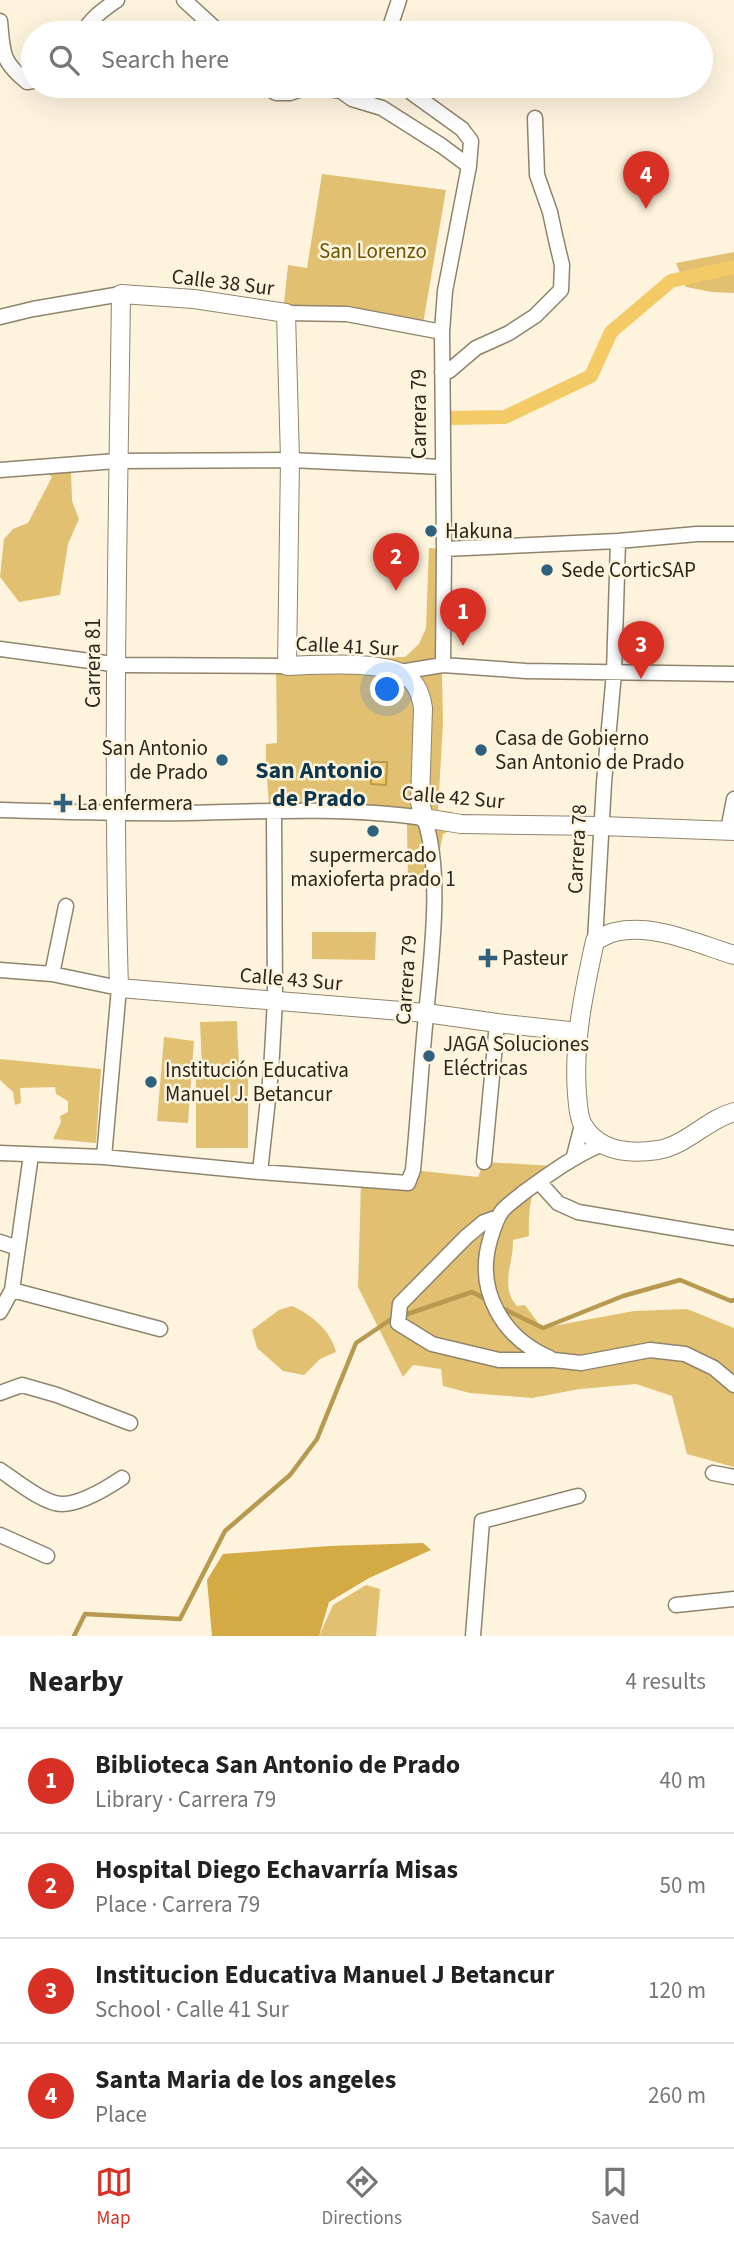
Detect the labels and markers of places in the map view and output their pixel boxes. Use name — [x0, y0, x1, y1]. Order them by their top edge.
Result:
pin: 4 — [623, 151, 669, 209]
place label: Hakuna — [445, 516, 513, 546]
marker: Hakuna — [423, 523, 439, 539]
pin: 2 — [373, 533, 419, 591]
place label: Sede CorticSAP — [561, 555, 696, 585]
marker: Sede CorticSAP — [539, 562, 555, 578]
pin: 1 — [440, 588, 486, 646]
pin: 3 — [618, 621, 664, 679]
place label: Casa de Gobierno San Antonio de Prado — [495, 723, 684, 777]
place label: San Antonio de Prado — [101, 733, 208, 787]
marker: Casa de Gobierno San Antonio de Prado — [473, 742, 489, 758]
marker: San Antonio de Prado — [214, 752, 230, 768]
place label: La enfermera — [77, 788, 193, 818]
marker: La enfermera — [55, 795, 71, 811]
marker: supermercado maxioferta prado 1 — [365, 823, 381, 839]
place label: supermercado maxioferta prado 1 — [290, 840, 456, 894]
place label: Pasteur — [502, 943, 569, 973]
marker: Pasteur — [480, 950, 496, 966]
place label: JAGA Soluciones Eléctricas — [443, 1029, 589, 1083]
marker: JAGA Soluciones Eléctricas — [421, 1048, 437, 1064]
place label: Institución Educativa Manuel J. Betancur — [165, 1055, 349, 1109]
marker: Institución Educativa Manuel J. Betancur — [143, 1074, 159, 1090]

